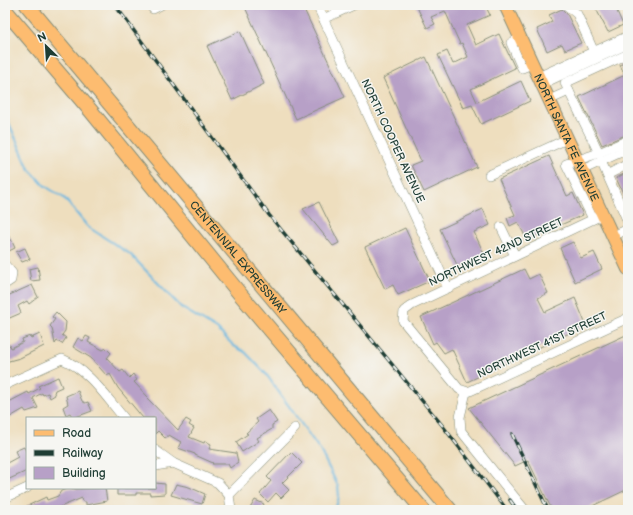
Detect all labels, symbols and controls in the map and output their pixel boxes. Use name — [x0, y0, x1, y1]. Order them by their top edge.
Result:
north arrow — [26, 26, 66, 66]
text: N — [35, 30, 48, 45]
street label: NORTH SANTA FE AVENUE — [531, 72, 602, 203]
street label: NORTH COOPER AVENUE — [359, 77, 427, 205]
street label: CENTENNIAL EXPRESSWAY — [187, 198, 290, 317]
street label: NORTHWEST 42ND STREET — [427, 215, 566, 289]
street label: NORTHWEST 41ST STREET — [475, 309, 609, 381]
legend — [26, 417, 156, 489]
text: Road — [62, 426, 91, 441]
text: Railway — [62, 446, 104, 461]
text: Building — [62, 466, 106, 481]

